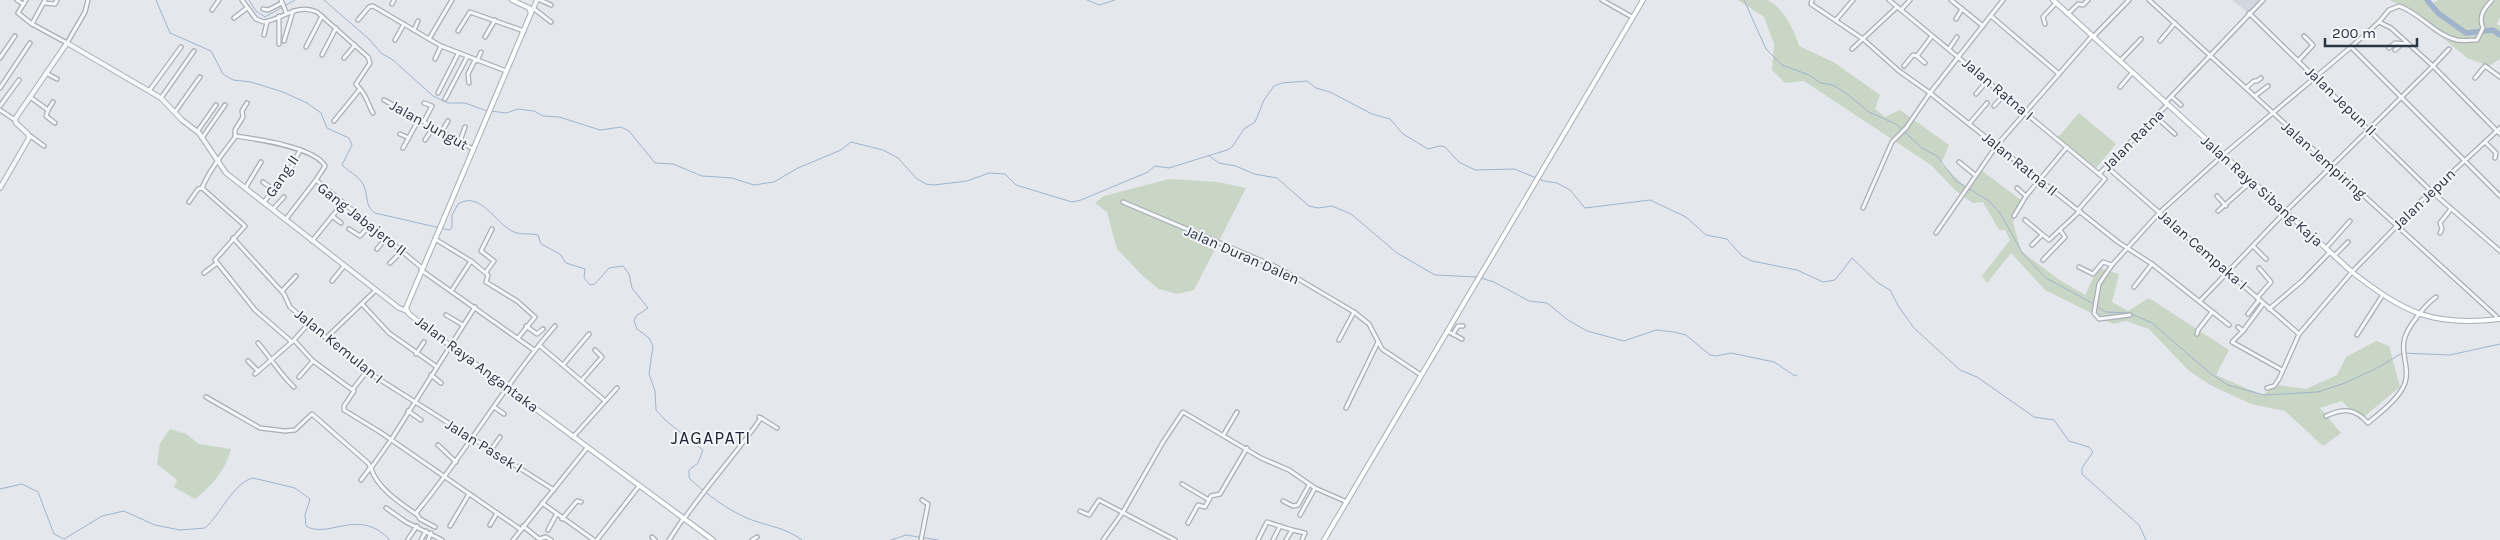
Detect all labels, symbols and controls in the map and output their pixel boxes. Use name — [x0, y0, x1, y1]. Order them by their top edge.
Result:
scale bar — [2325, 15, 2418, 47]
text: 200 m — [2332, 24, 2376, 42]
street label: Jalan Ratna I — [1959, 54, 2037, 124]
street label: Jalan Jepun II — [2302, 63, 2380, 139]
street label: Jalan Jungut — [387, 96, 472, 154]
street label: Jalan Ratna — [2098, 105, 2168, 175]
street label: Jalan Jempiring — [2278, 117, 2370, 203]
street label: Jalan Ratna II — [1979, 128, 2061, 200]
street label: Jalan Raya Sibang Kaja — [2197, 132, 2327, 250]
street label: Gang II — [261, 151, 303, 201]
street label: Jalan Jepun — [2389, 165, 2459, 233]
street label: Gang Jabajero II — [314, 179, 410, 259]
street label: Jalan Cempaka I — [2155, 207, 2251, 293]
street label: Jalan Duran Dalen — [1182, 222, 1302, 288]
street label: Jalan Kemulan I — [291, 305, 387, 387]
street label: Jalan Raya Angantaka — [412, 312, 542, 416]
street label: Jalan Pasek I — [442, 415, 526, 477]
district label: JAGAPATI — [671, 427, 751, 449]

